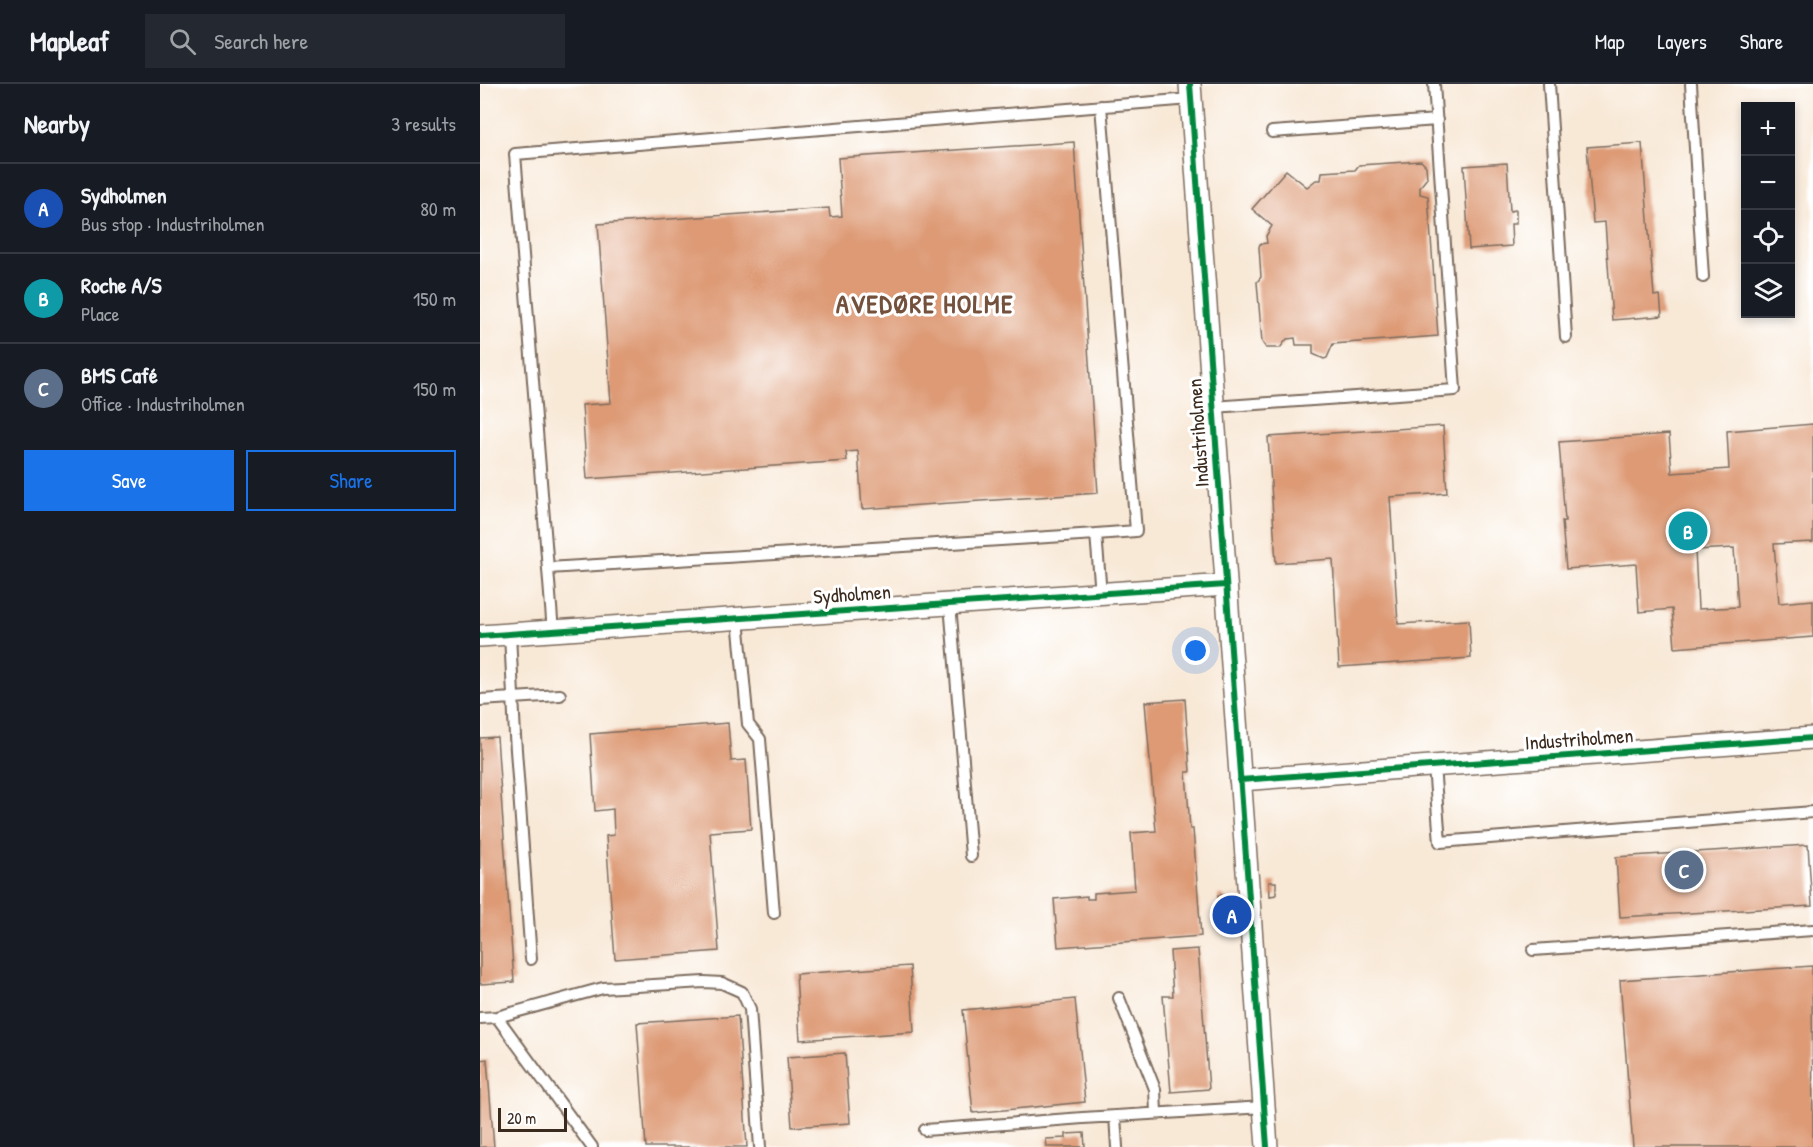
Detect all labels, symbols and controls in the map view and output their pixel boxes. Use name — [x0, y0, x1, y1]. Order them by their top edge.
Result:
search box — [145, 14, 565, 68]
text: Mapleaf — [30, 22, 109, 60]
icon: search — [166, 25, 199, 58]
text: Search here — [214, 26, 308, 56]
text: Map — [1595, 27, 1624, 56]
text: Layers — [1657, 27, 1707, 56]
text: Share — [1740, 27, 1783, 56]
map controls — [1741, 102, 1795, 318]
button: + — [1741, 102, 1795, 156]
text: Nearby — [24, 106, 90, 141]
text: 3 results — [391, 110, 456, 137]
button: − — [1741, 156, 1795, 210]
text: Sydholmen — [81, 180, 167, 210]
text: A — [39, 195, 48, 222]
text: 80 m — [420, 195, 456, 222]
text: Bus stop · Industriholmen — [81, 210, 265, 237]
button: locate — [1741, 210, 1795, 264]
button: layers — [1741, 264, 1795, 318]
text: Roche A/S — [81, 270, 162, 300]
text: B — [38, 285, 49, 312]
text: 150 m — [413, 285, 456, 312]
district label: AVEDØRE HOLME — [836, 286, 1014, 321]
text: Place — [81, 300, 120, 327]
text: BMS Café — [81, 360, 158, 390]
text: C — [38, 375, 49, 402]
text: 150 m — [413, 375, 456, 402]
street label: Industriholmen — [1180, 378, 1215, 488]
text: Office · Industriholmen — [81, 390, 245, 417]
button: Save — [24, 450, 234, 511]
button: Share — [246, 450, 456, 511]
pin: B — [1668, 508, 1708, 554]
street label: Sydholmen — [812, 577, 892, 610]
your location — [1181, 636, 1210, 665]
street label: Industriholmen — [1524, 721, 1634, 756]
pin: C — [1664, 848, 1704, 892]
pin: A — [1212, 892, 1251, 938]
scale bar — [498, 1105, 567, 1132]
text: 20 m — [507, 1107, 536, 1129]

